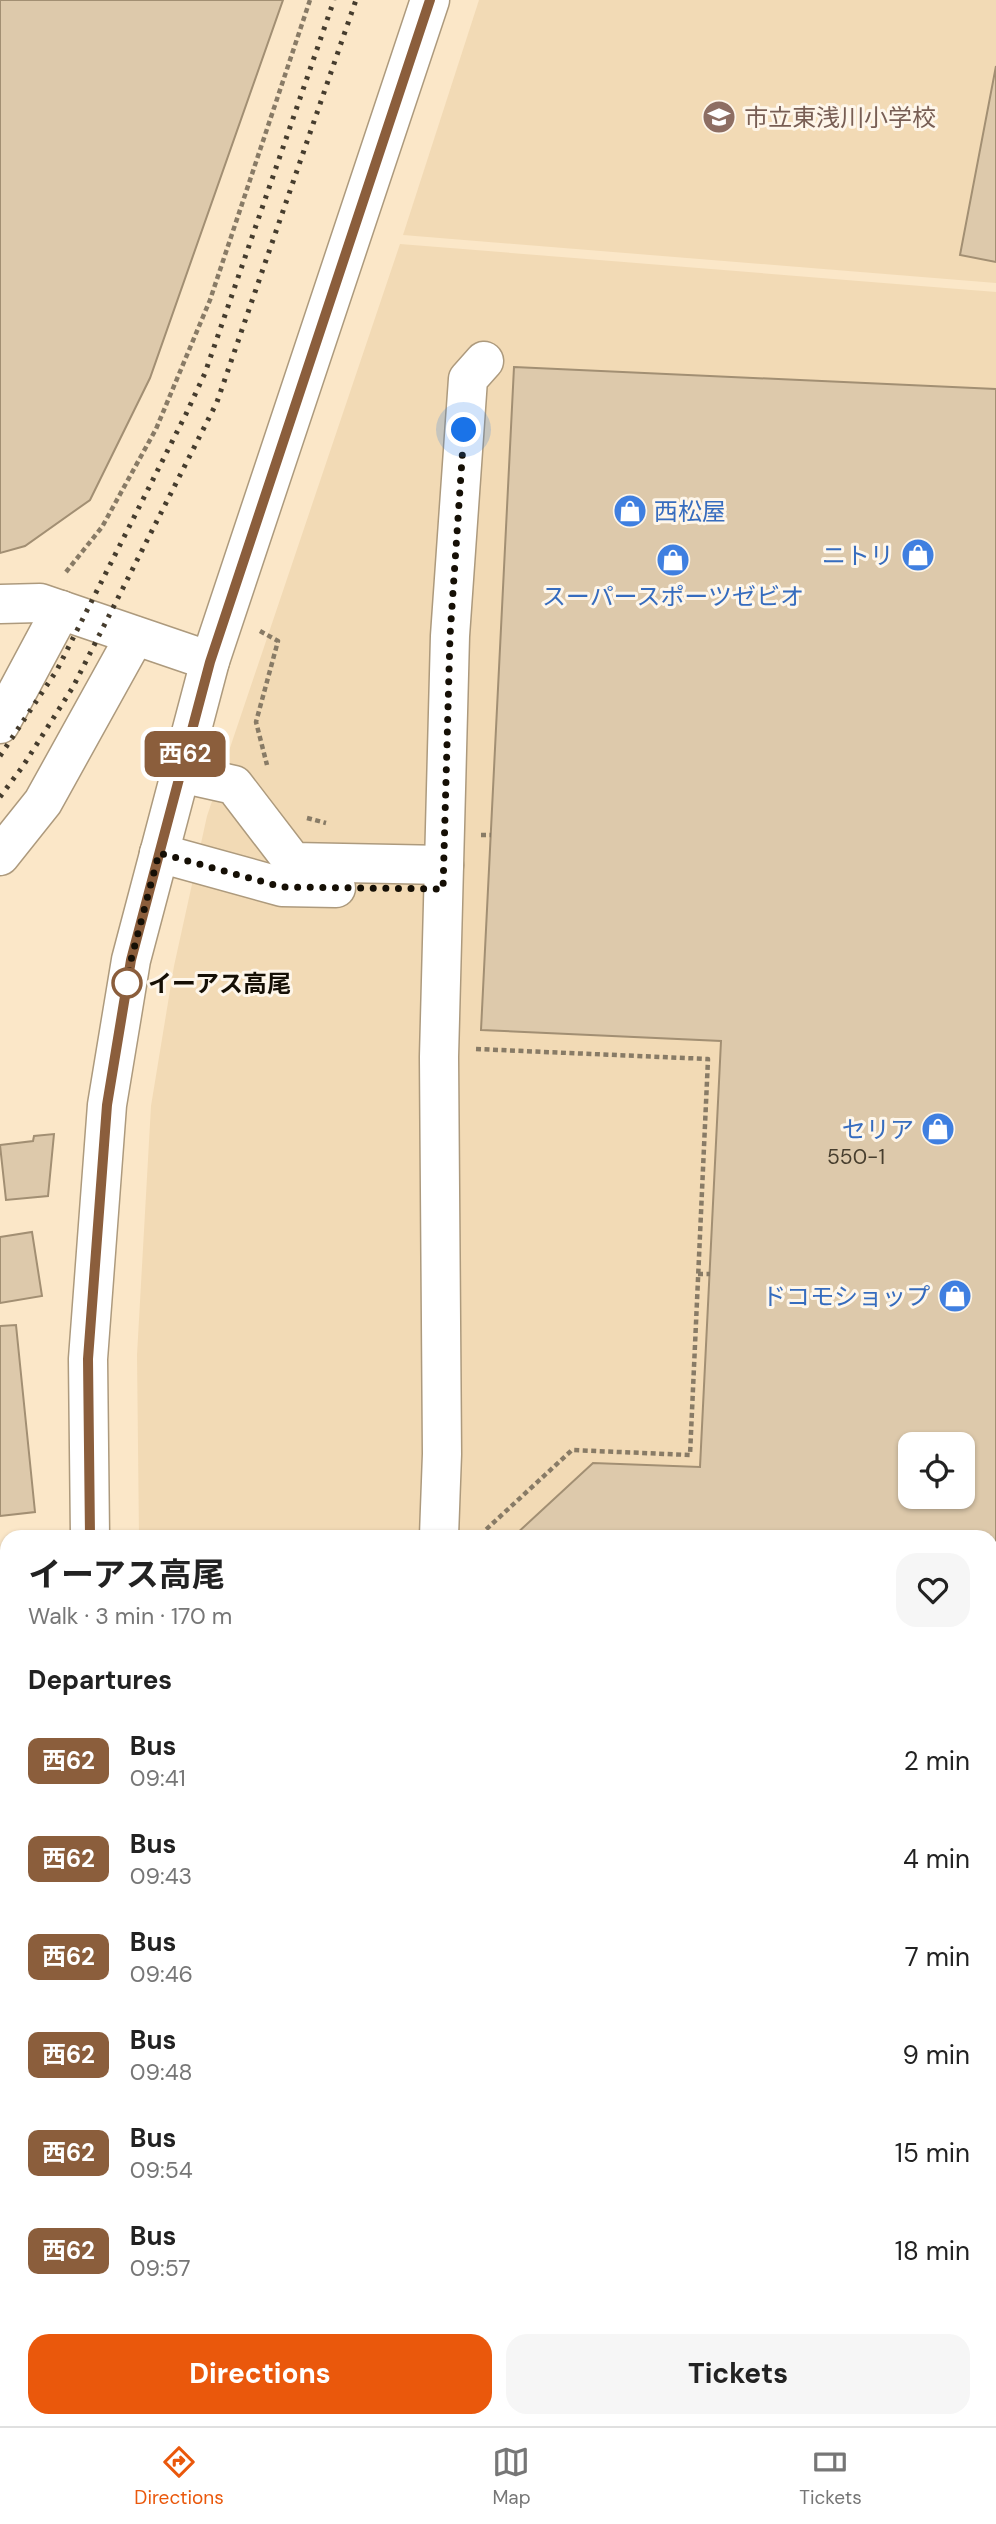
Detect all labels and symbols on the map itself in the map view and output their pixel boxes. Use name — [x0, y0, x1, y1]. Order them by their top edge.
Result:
school or university icon: 市立東浅川小学校 — [700, 98, 738, 136]
place label: 市立東浅川小学校 — [744, 102, 936, 133]
your location — [446, 412, 481, 447]
shop icon: 西松屋 — [611, 492, 649, 530]
place label: 西松屋 — [654, 496, 726, 527]
shop icon: ニトリ — [899, 536, 937, 574]
place label: ニトリ — [822, 540, 894, 571]
shop icon: スーパースポーツゼビオ — [654, 541, 692, 579]
place label: スーパースポーツゼビオ — [542, 581, 804, 612]
line badge: 西62 — [145, 731, 225, 777]
marker: イーアス高尾 — [112, 968, 142, 998]
place label: イーアス高尾 — [148, 968, 291, 999]
shop icon: セリア — [919, 1110, 957, 1148]
place label: セリア — [842, 1114, 914, 1145]
house number: 550-1 — [827, 1143, 885, 1171]
shop icon: ドコモショップ — [936, 1277, 974, 1315]
place label: ドコモショップ — [762, 1281, 930, 1312]

